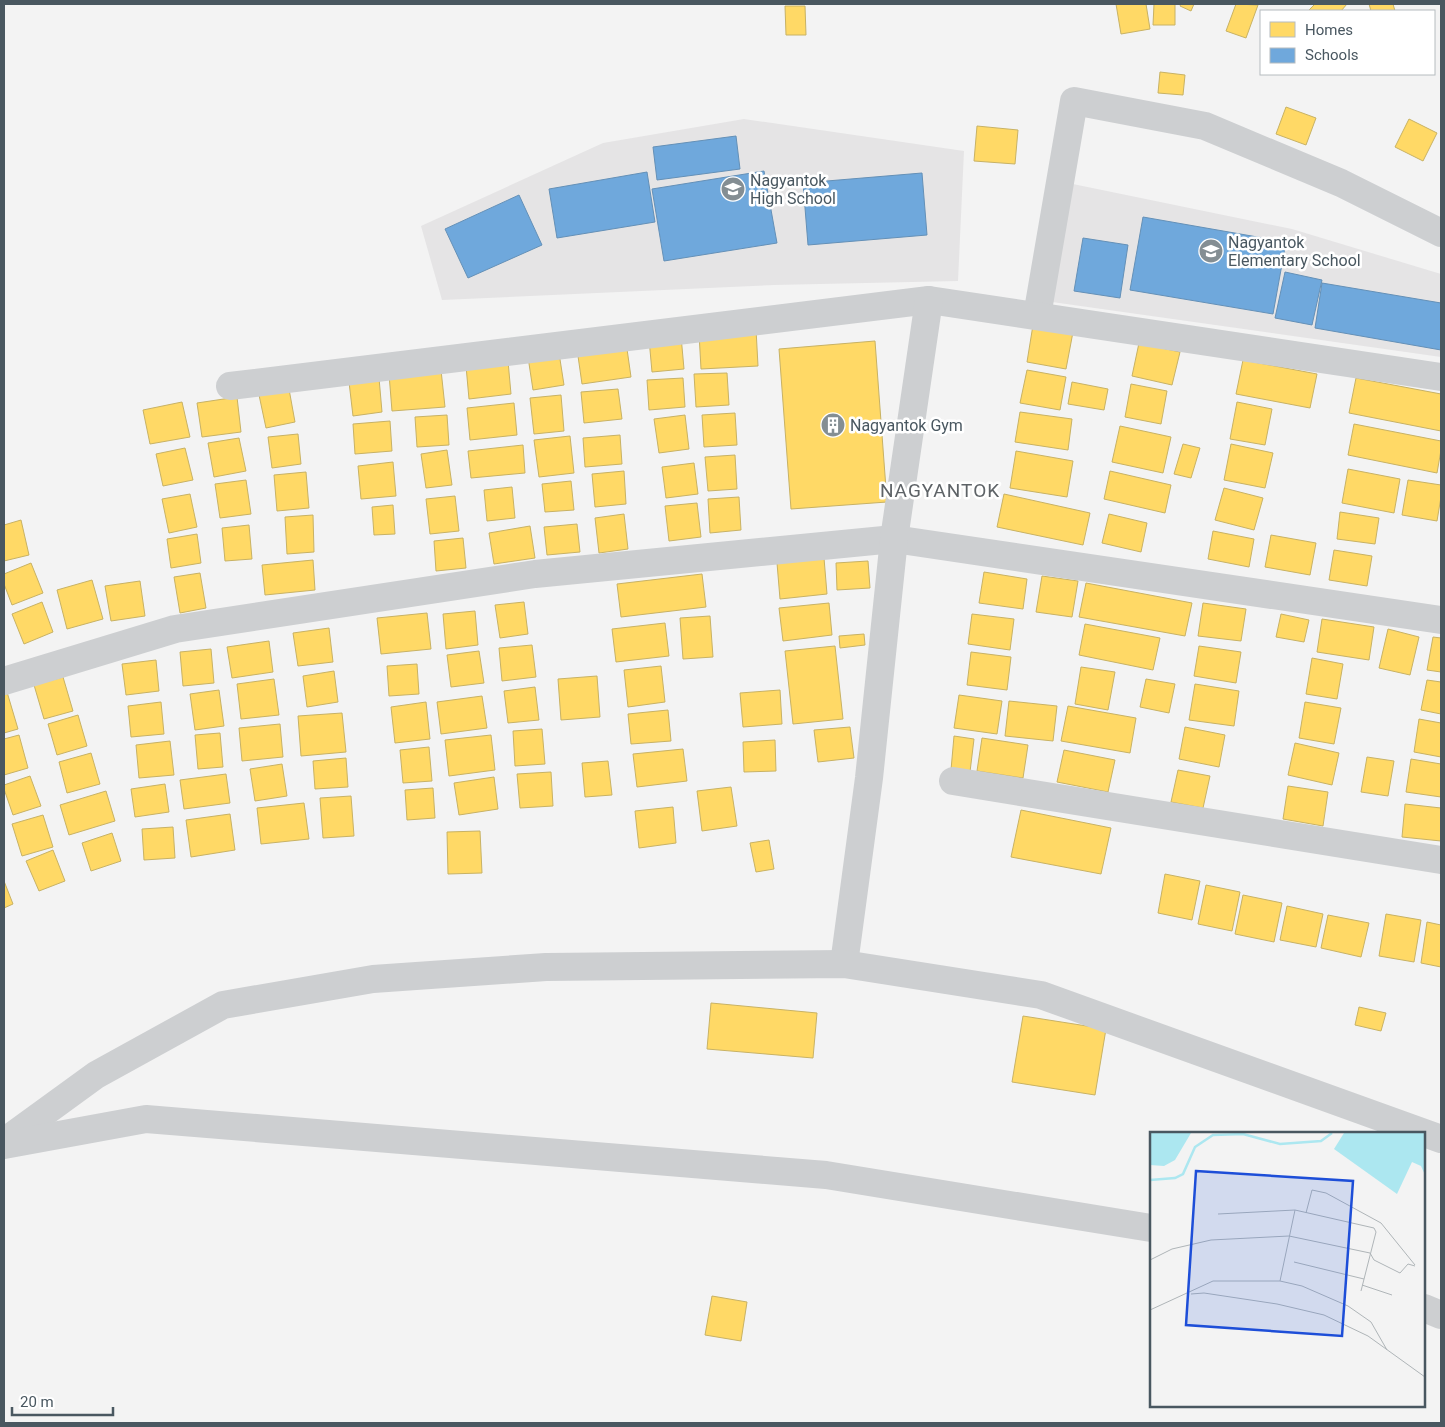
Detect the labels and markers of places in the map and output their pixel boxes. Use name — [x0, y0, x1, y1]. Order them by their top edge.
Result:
place label: Nagyantok High School — [750, 171, 836, 208]
school or university icon: Nagyantok High School — [720, 176, 746, 202]
place label: Nagyantok Elementary School — [1228, 233, 1361, 270]
school or university icon: Nagyantok Elementary School — [1198, 238, 1224, 264]
building icon: Nagyantok Gym — [820, 412, 846, 438]
place label: Nagyantok Gym — [850, 416, 963, 435]

